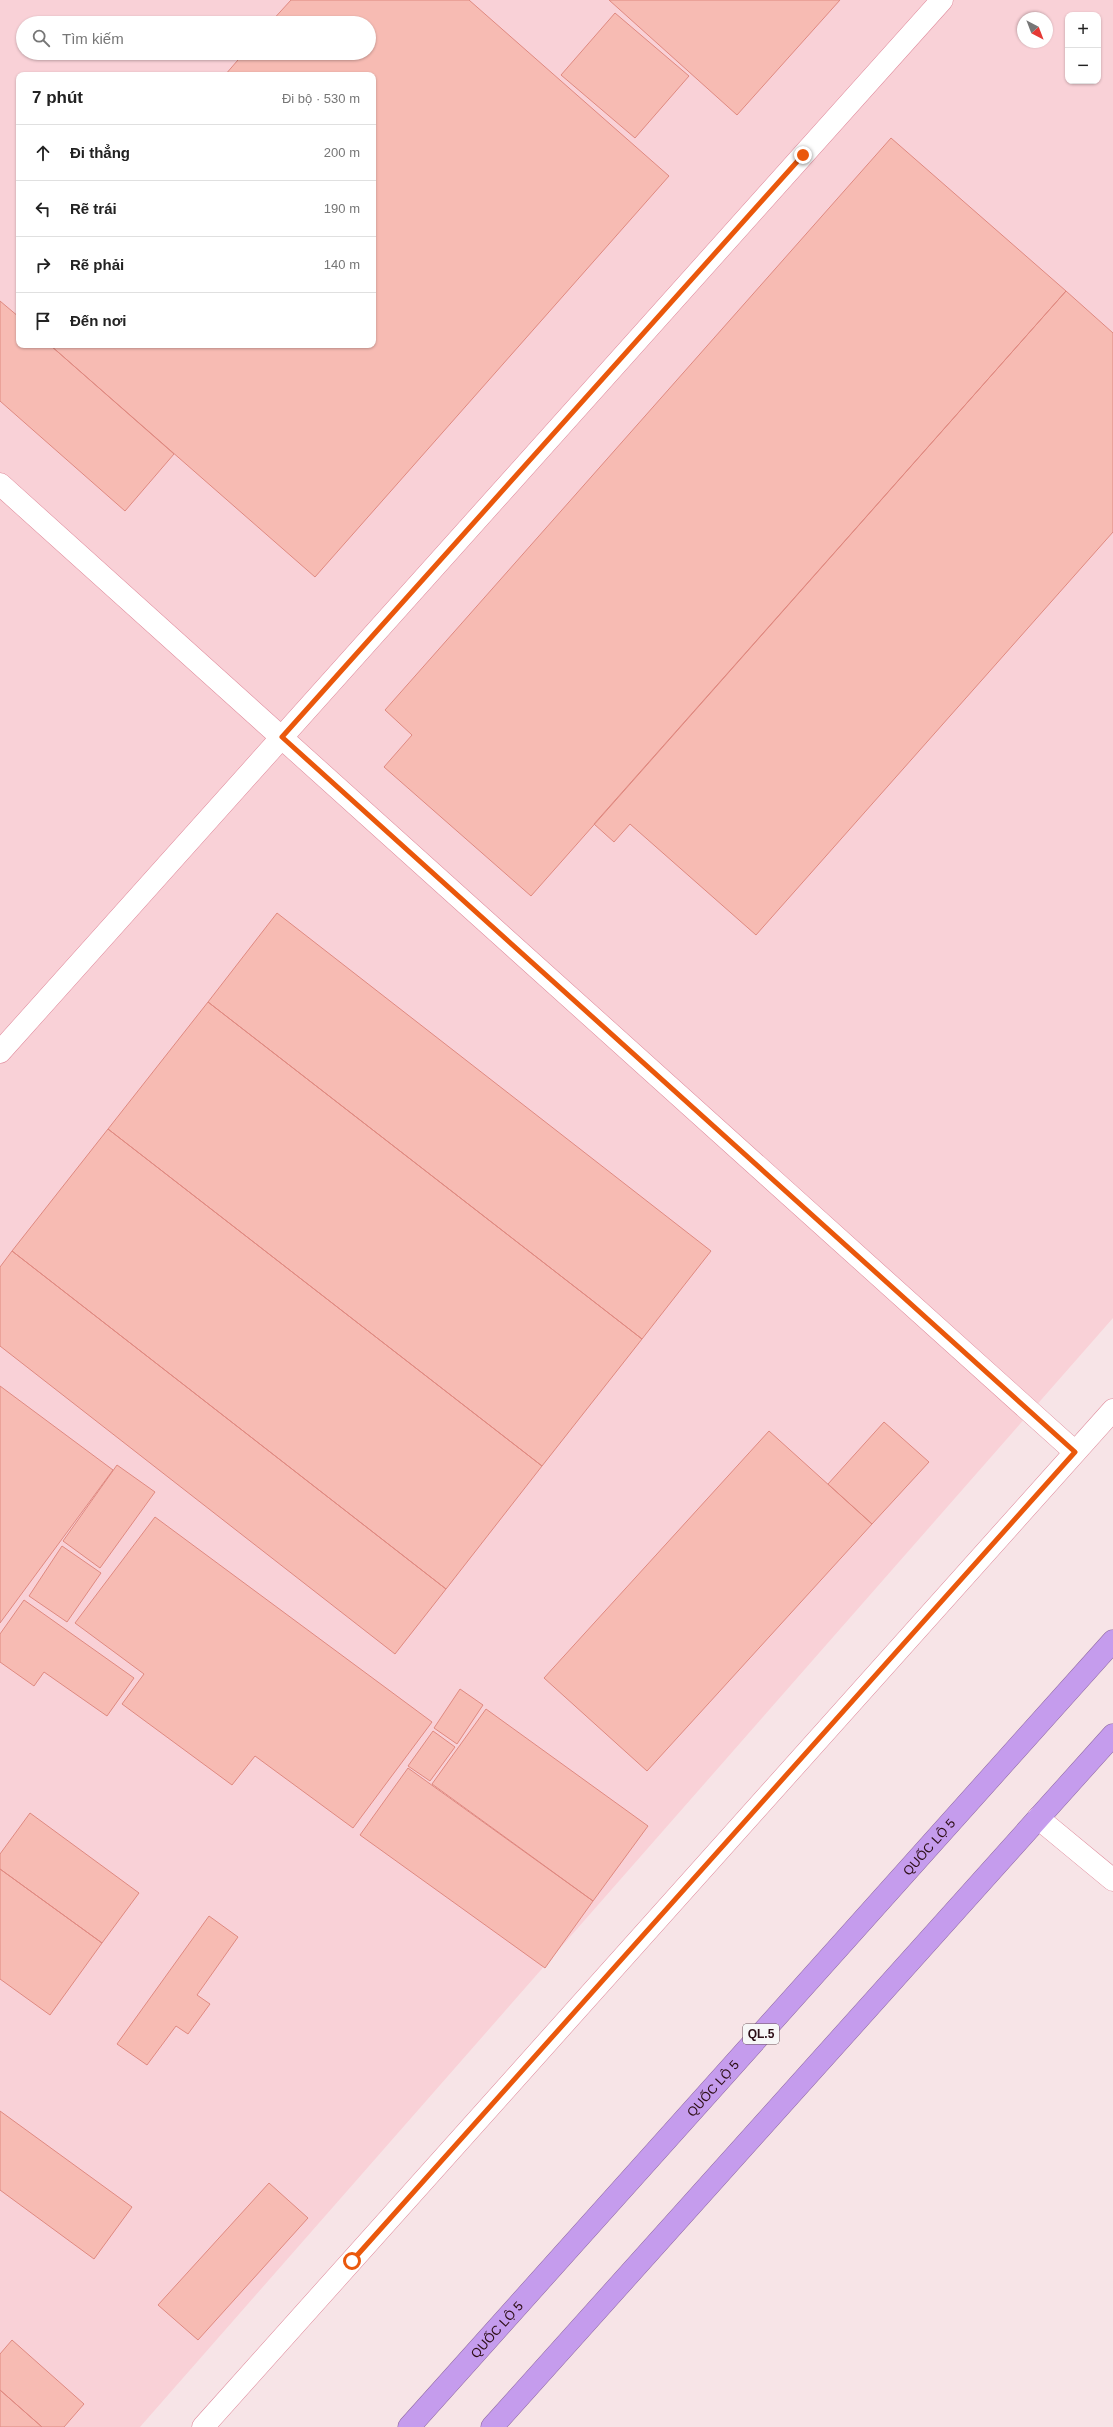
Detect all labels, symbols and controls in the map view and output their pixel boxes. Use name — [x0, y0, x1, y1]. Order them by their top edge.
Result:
north arrow — [1017, 12, 1053, 48]
map controls — [1065, 12, 1101, 84]
button: + — [1065, 12, 1101, 48]
search box — [16, 16, 376, 60]
icon: search — [30, 27, 52, 49]
text: Tìm kiếm — [62, 30, 124, 47]
button: − — [1065, 48, 1101, 84]
text: 7 phút — [32, 88, 83, 107]
text: Đi bộ · 530 m — [282, 91, 360, 106]
icon: ahead — [32, 142, 54, 164]
text: Đi thẳng — [70, 144, 130, 161]
text: 200 m — [324, 145, 360, 160]
route end — [794, 146, 812, 164]
icon: left — [32, 198, 54, 220]
text: Rẽ trái — [70, 200, 117, 217]
text: 190 m — [324, 201, 360, 216]
icon: right — [32, 254, 54, 276]
text: Rẽ phải — [70, 256, 124, 273]
text: 140 m — [324, 257, 360, 272]
icon: arrive — [32, 310, 54, 332]
text: Đến nơi — [70, 312, 127, 329]
street label: QUỐC LỘ 5 — [900, 1816, 958, 1878]
road number: QL.5 — [743, 2024, 779, 2044]
street label: QUỐC LỘ 5 — [684, 2057, 742, 2120]
route start — [343, 2252, 361, 2270]
street label: QUỐC LỘ 5 — [468, 2298, 526, 2361]

